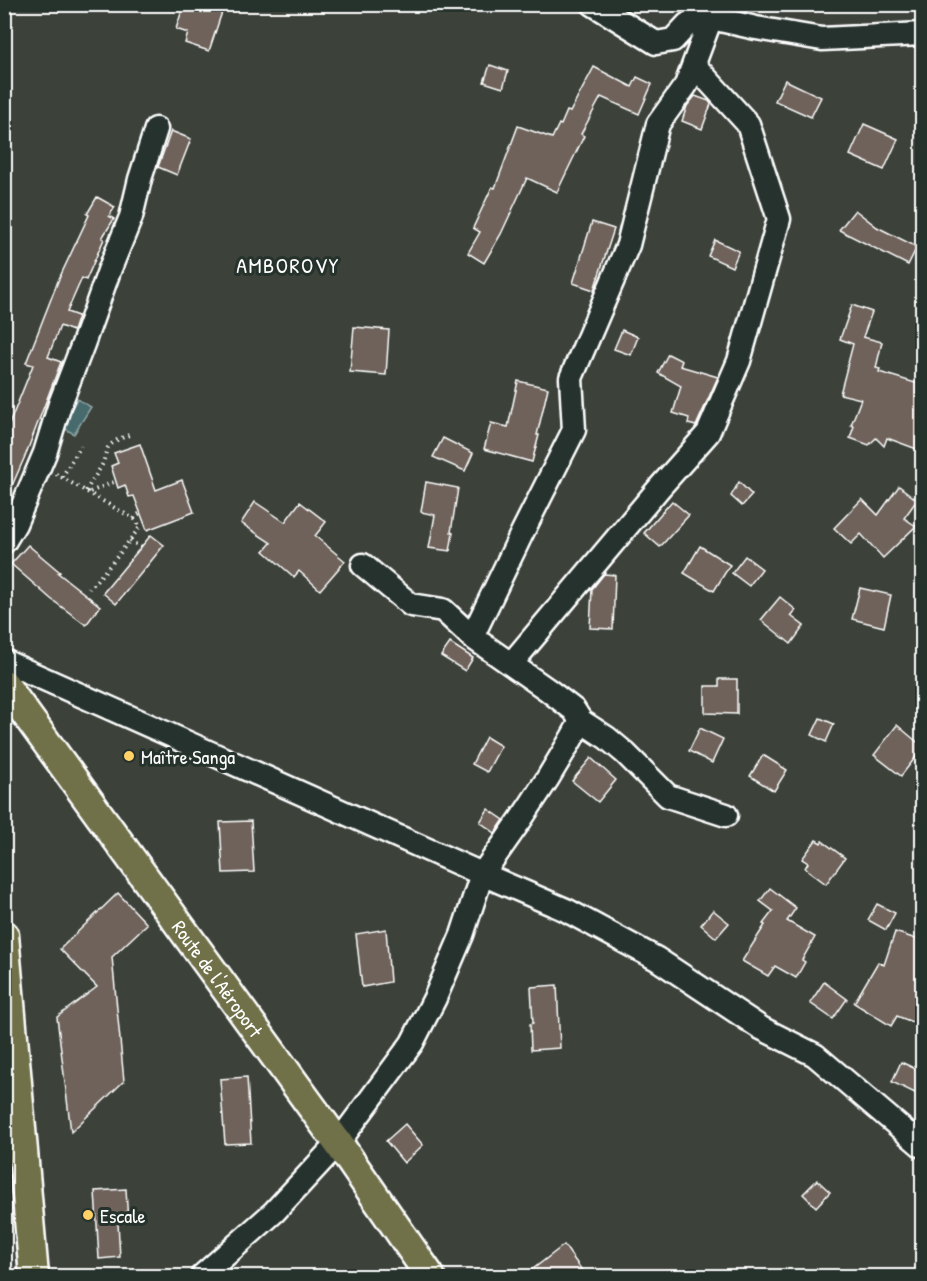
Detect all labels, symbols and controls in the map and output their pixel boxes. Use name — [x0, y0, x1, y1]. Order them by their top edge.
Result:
district label: AMBOROVY — [236, 250, 340, 280]
place label: Maître Sanga — [141, 743, 235, 770]
marker: Maître Sanga — [122, 749, 136, 763]
street label: Route de l'Aéroport — [167, 914, 270, 1043]
place label: Escale — [100, 1202, 145, 1229]
marker: Escale — [81, 1208, 95, 1222]

